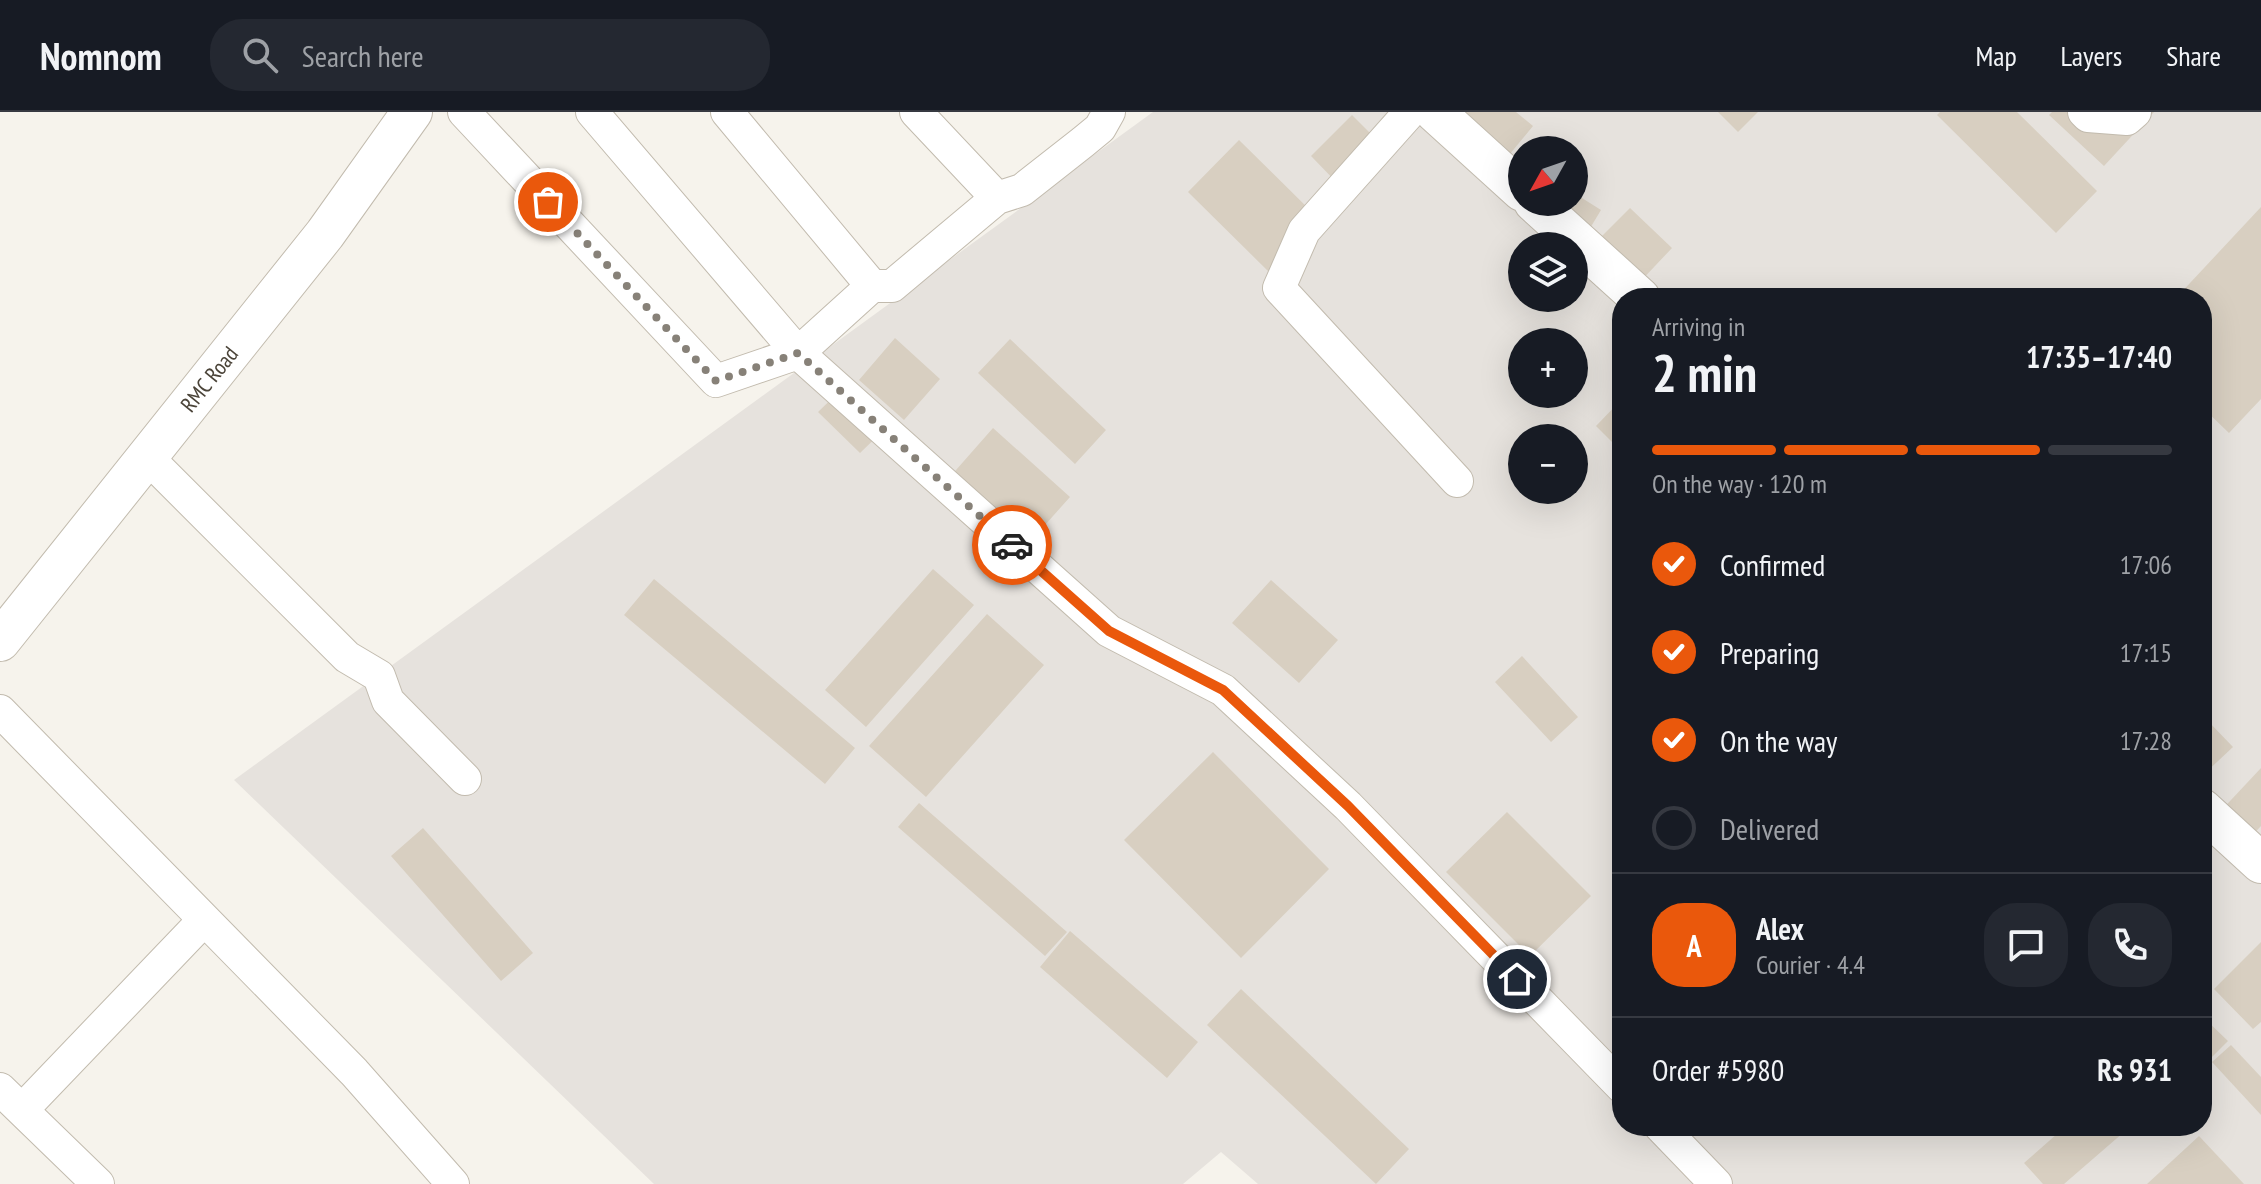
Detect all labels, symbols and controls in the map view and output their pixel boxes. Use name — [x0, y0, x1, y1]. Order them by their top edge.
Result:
search box — [210, 19, 770, 91]
text: Nomnom — [40, 31, 162, 80]
icon: search — [238, 33, 282, 77]
text: Search here — [302, 36, 424, 75]
text: Map — [1975, 37, 2017, 74]
text: Layers — [2061, 37, 2122, 74]
text: Share — [2166, 37, 2221, 74]
north arrow — [1508, 136, 1588, 216]
map controls — [1508, 136, 1588, 504]
pin — [514, 168, 582, 236]
icon: bag — [526, 180, 570, 224]
button: layers — [1508, 232, 1588, 312]
text: Arriving in — [1652, 310, 1745, 343]
button: + — [1508, 328, 1588, 408]
text: 17:35–17:40 — [2026, 337, 2172, 376]
text: 2 min — [1652, 339, 1757, 406]
street label: RMC Road — [174, 341, 244, 417]
button: − — [1508, 424, 1588, 504]
text: On the way · 120 m — [1652, 467, 1827, 500]
courier — [972, 505, 1052, 585]
icon: car — [990, 523, 1034, 567]
icon: check — [1652, 542, 1696, 586]
text: Confirmed — [1720, 545, 1825, 584]
text: 17:06 — [2120, 548, 2172, 581]
icon: check — [1652, 630, 1696, 674]
text: Preparing — [1720, 633, 1819, 672]
text: 17:15 — [2120, 636, 2172, 669]
icon: check — [1652, 718, 1696, 762]
text: On the way — [1720, 721, 1837, 760]
text: 17:28 — [2120, 724, 2172, 757]
text: Delivered — [1720, 809, 1819, 848]
button: chat — [1984, 903, 2068, 987]
button: phone — [2088, 903, 2172, 987]
text: Alex — [1756, 909, 1804, 948]
text: A — [1686, 926, 1702, 965]
pin — [1483, 945, 1551, 1013]
text: Courier · 4.4 — [1756, 948, 1865, 981]
icon: home — [1495, 957, 1539, 1001]
text: Order #5980 — [1652, 1050, 1784, 1089]
text: Rs 931 — [2097, 1050, 2172, 1089]

